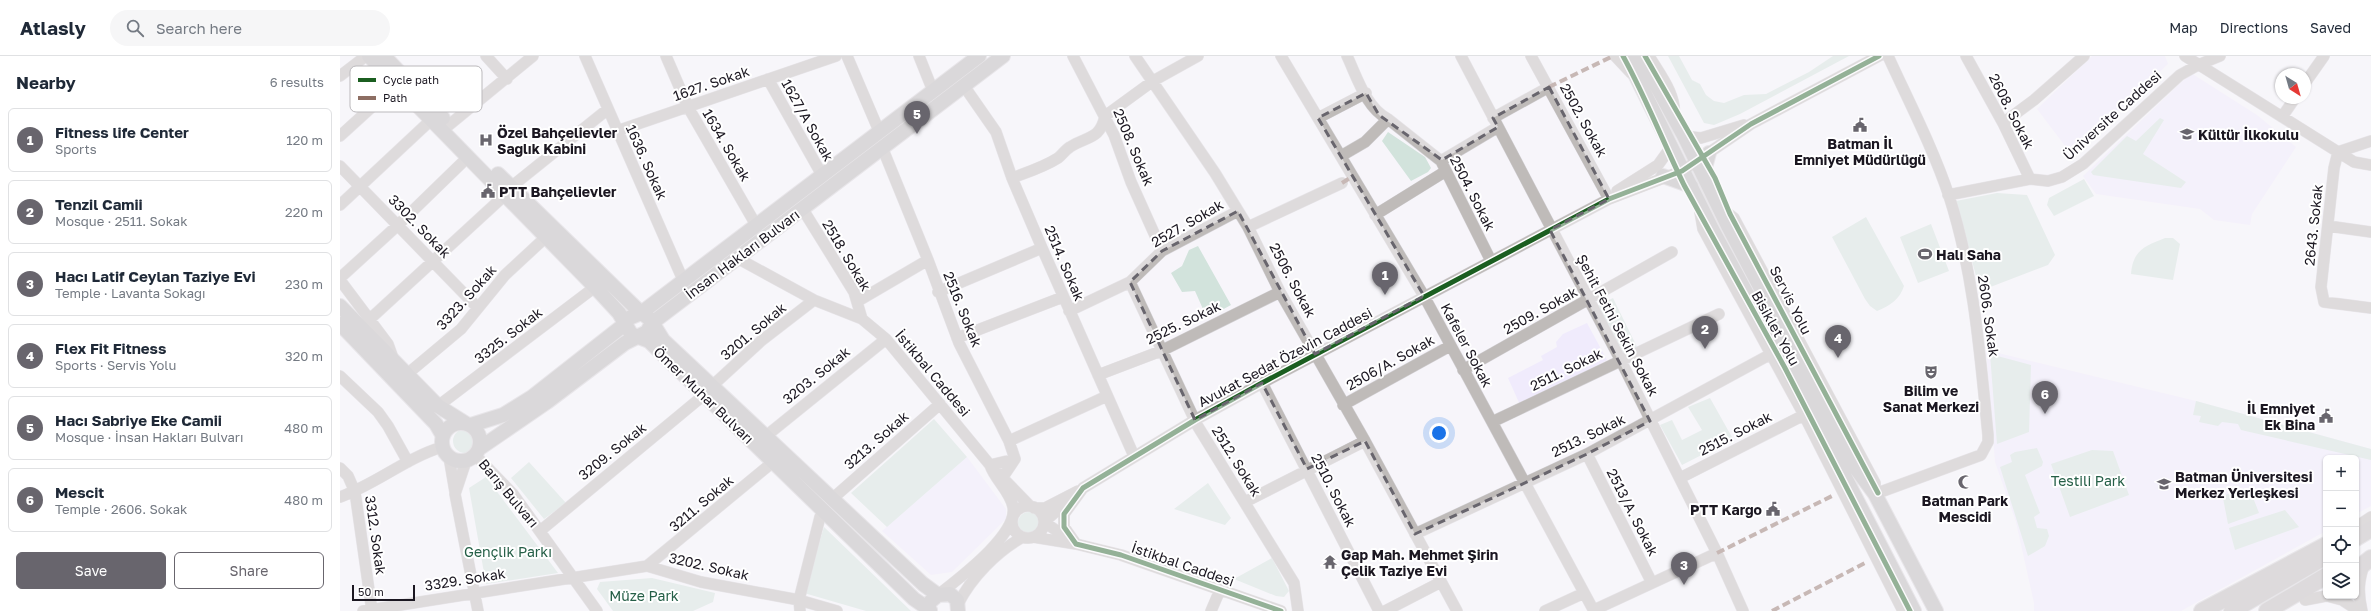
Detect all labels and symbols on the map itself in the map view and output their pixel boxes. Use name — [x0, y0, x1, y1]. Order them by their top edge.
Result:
street label: 1627. Sokak — [671, 62, 751, 104]
legend — [350, 66, 482, 112]
street label: Üniversite Caddesi — [2059, 67, 2165, 163]
north arrow — [2275, 68, 2311, 104]
street label: 2608. Sokak — [1986, 70, 2038, 152]
text: Cycle path — [383, 73, 439, 86]
street label: 1627/A Sokak — [778, 76, 838, 164]
street label: 2502. Sokak — [1557, 80, 1611, 160]
text: Path — [383, 91, 407, 104]
pin: 5 — [904, 101, 930, 134]
street label: 1634. Sokak — [699, 106, 755, 184]
street label: 2508. Sokak — [1110, 106, 1158, 188]
public building icon: Batman İl Emniyet Müdürlüğü — [1852, 117, 1868, 133]
street label: 1636. Sokak — [623, 122, 671, 202]
place label: Özel Bahçelievler Sağlık Kabini — [497, 124, 618, 157]
school or university icon: Kültür İlkokulu — [2179, 126, 2195, 142]
place label: Kültür İlkokulu — [2198, 126, 2299, 143]
hospital icon: Özel Bahçelievler Sağlık Kabini — [478, 132, 494, 148]
place label: Batman İl Emniyet Müdürlüğü — [1794, 135, 1926, 168]
street label: 2504. Sokak — [1447, 153, 1499, 234]
public building icon: PTT Bahçelievler — [480, 183, 496, 199]
place label: PTT Bahçelievler — [499, 183, 617, 200]
street label: 2643. Sokak — [2300, 183, 2326, 267]
street label: 3302. Sokak — [385, 191, 455, 261]
street label: 2527. Sokak — [1148, 195, 1226, 250]
street label: İnsan Hakları Bulvarı — [682, 206, 802, 302]
street label: 2518. Sokak — [819, 216, 875, 294]
street label: 2514. Sokak — [1042, 223, 1089, 303]
street label: 2506. Sokak — [1266, 240, 1320, 320]
sports icon: Halı Saha — [1917, 246, 1933, 262]
place label: Halı Saha — [1936, 246, 2001, 263]
street label: Şehit Fethi Sekin Sokak — [1573, 251, 1663, 399]
street label: 3323. Sokak — [432, 261, 500, 333]
pin: 1 — [1372, 262, 1398, 295]
street label: Servis Yolu — [1766, 263, 1816, 337]
street label: 2516. Sokak — [940, 269, 986, 349]
street label: 2606. Sokak — [1975, 274, 2003, 358]
street label: 2509. Sokak — [1500, 283, 1580, 337]
street label: Bisiklet Yolu — [1748, 288, 1804, 368]
street label: 2525. Sokak — [1143, 297, 1223, 347]
street label: 3201. Sokak — [717, 299, 789, 363]
street label: Kafeler Sokak — [1438, 300, 1496, 390]
street label: 3325. Sokak — [471, 303, 545, 367]
street label: Avukat Sedat Özevin Caddesi — [1195, 304, 1375, 410]
pin: 2 — [1692, 316, 1718, 349]
pin: 4 — [1825, 325, 1851, 358]
street label: İstikbal Caddesi — [892, 326, 974, 420]
street label: 2506/A. Sokak — [1343, 331, 1437, 393]
street label: Ömer Muhar Bulvarı — [650, 343, 758, 447]
street label: 3203. Sokak — [779, 343, 853, 407]
street label: 2511. Sokak — [1527, 344, 1605, 394]
theatre icon: Bilim ve Sanat Merkezi — [1923, 364, 1939, 380]
pin: 6 — [2032, 381, 2058, 414]
place label: Bilim ve Sanat Merkezi — [1883, 382, 1979, 415]
place label: İl Emniyet Ek Bina — [2247, 400, 2315, 433]
street label: 3213. Sokak — [840, 407, 912, 473]
street label: 2515. Sokak — [1696, 407, 1774, 459]
public building icon: İl Emniyet Ek Bina — [2318, 408, 2334, 424]
street label: 2513. Sokak — [1548, 410, 1628, 460]
street label: 3209. Sokak — [575, 419, 649, 483]
street label: 2512. Sokak — [1209, 423, 1265, 499]
your location — [1429, 423, 1449, 443]
street label: 2510. Sokak — [1308, 450, 1360, 530]
street label: Barış Bulvarı — [475, 455, 543, 531]
street label: 2513/A. Sokak — [1604, 465, 1662, 559]
place label: Batman Üniversitesi Merkez Yerleşkesi — [2175, 468, 2313, 501]
street label: 3211. Sokak — [665, 471, 737, 535]
park label: Testili Park — [2051, 472, 2125, 489]
mosque icon: Batman Park Mescidi — [1957, 474, 1973, 490]
school or university icon: Batman Üniversitesi Merkez Yerleşkesi — [2156, 476, 2172, 492]
place label: Batman Park Mescidi — [1922, 492, 2008, 525]
street label: 3312. Sokak — [362, 494, 390, 576]
place label: PTT Kargo — [1690, 501, 1762, 518]
public building icon: PTT Kargo — [1765, 501, 1781, 517]
street label: İstikbal Caddesi — [1129, 538, 1237, 590]
park label: Gençlik Parkı — [464, 543, 552, 560]
place label: Gap Mah. Mehmet Şirin Çelik Taziye Evi — [1341, 546, 1498, 579]
street label: 3202. Sokak — [667, 549, 751, 583]
pin: 3 — [1671, 552, 1697, 585]
temple icon: Gap Mah. Mehmet Şirin Çelik Taziye Evi — [1322, 554, 1338, 570]
street label: 3329. Sokak — [423, 564, 507, 594]
scale bar — [352, 583, 415, 602]
park label: Müze Park — [609, 587, 679, 604]

